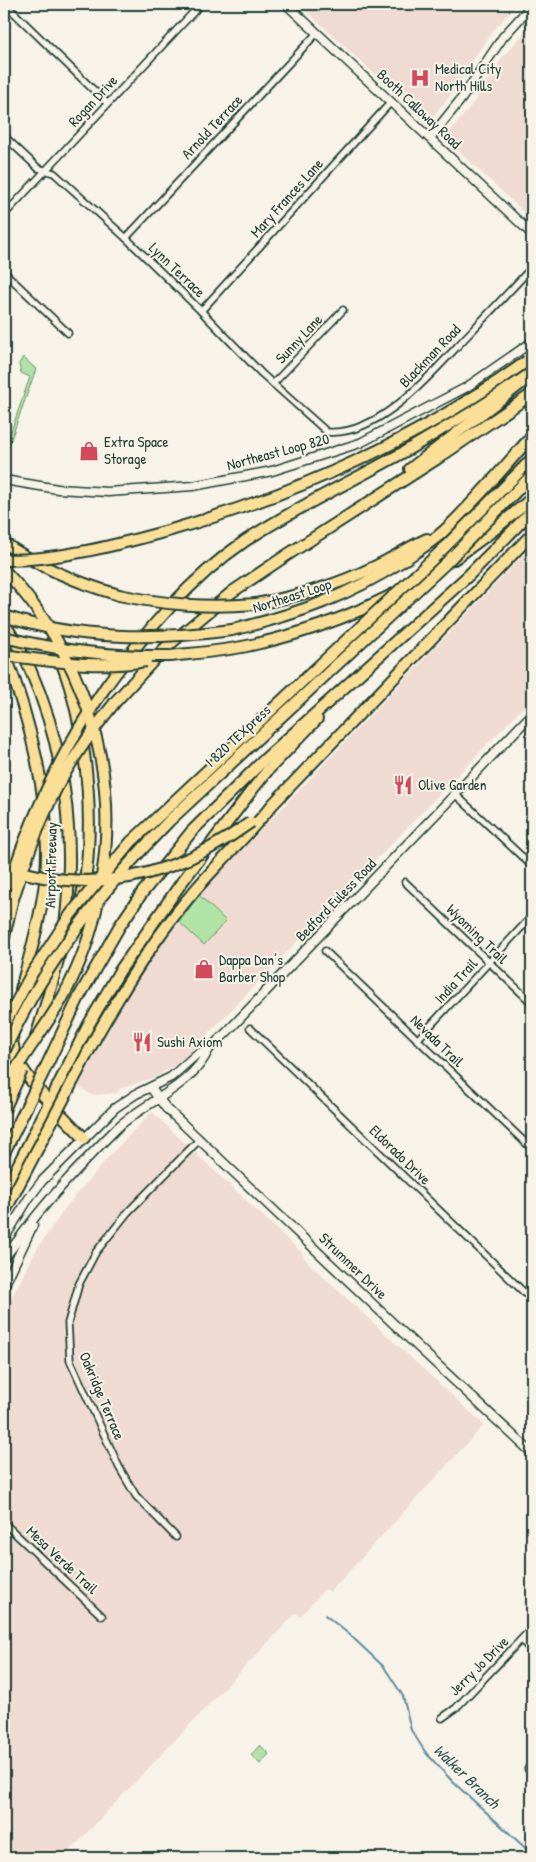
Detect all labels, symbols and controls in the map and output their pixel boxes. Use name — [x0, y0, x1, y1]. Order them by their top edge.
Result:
place label: Medical City North Hills — [435, 58, 501, 96]
street label: Booth Calloway Road — [373, 64, 466, 153]
hospital icon: Medical City North Hills — [409, 67, 431, 89]
street label: Rogan Drive — [63, 70, 122, 131]
street label: Arnold Terrace — [176, 90, 247, 164]
street label: Mary Frances Lane — [245, 154, 328, 242]
street label: Lynn Terrace — [144, 237, 210, 302]
street label: Sunny Lane — [270, 309, 327, 368]
street label: Blackman Road — [394, 319, 465, 392]
street label: Northeast Loop 820 — [224, 428, 332, 475]
place label: Extra Space Storage — [104, 431, 169, 469]
shop icon: Extra Space Storage — [78, 440, 100, 462]
street label: Northeast Loop — [250, 573, 334, 618]
street label: I 820 TEXpress — [200, 699, 275, 772]
restaurant icon: Olive Garden — [392, 774, 414, 796]
place label: Olive Garden — [418, 774, 487, 795]
street label: Airport Freeway — [39, 822, 62, 908]
street label: Bedford Euless Road — [291, 853, 381, 946]
street label: Wyoming Trail — [442, 899, 513, 968]
place label: Dappa Dan’s Barber Shop — [219, 949, 286, 987]
street label: India Trail — [429, 953, 482, 1008]
shop icon: Dappa Dan’s Barber Shop — [193, 958, 215, 980]
street label: Nevada Trail — [406, 1010, 469, 1071]
restaurant icon: Sushi Axiom — [131, 1031, 153, 1053]
place label: Sushi Axiom — [157, 1031, 222, 1052]
street label: Eldorado Drive — [365, 1120, 436, 1189]
street label: Strummer Drive — [315, 1228, 392, 1304]
street label: Oakridge Terrace — [74, 1349, 130, 1443]
street label: Mesa Verde Trail — [22, 1521, 103, 1599]
street label: Jerry Jo Drive — [444, 1631, 513, 1700]
water label: Walker Branch — [429, 1739, 506, 1814]

